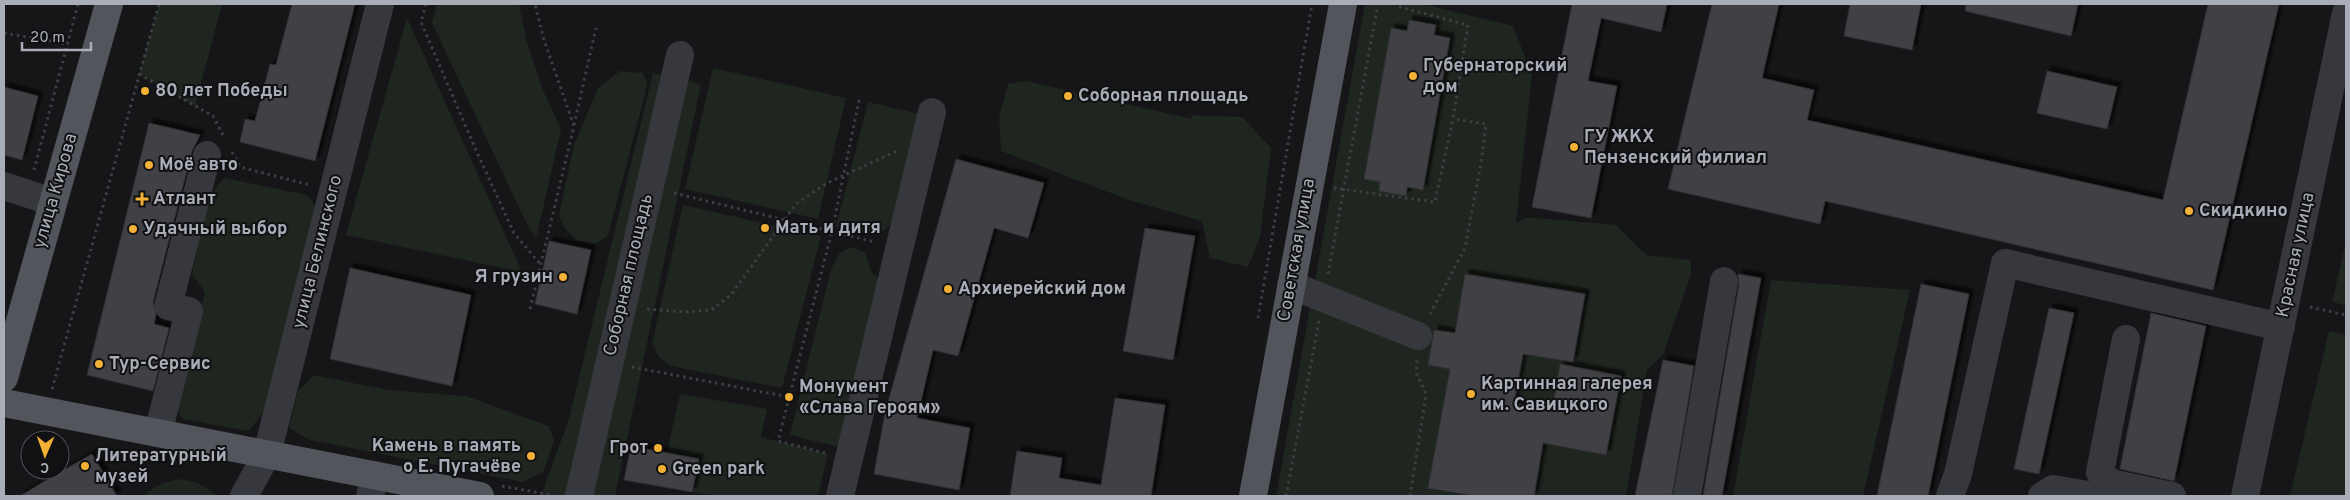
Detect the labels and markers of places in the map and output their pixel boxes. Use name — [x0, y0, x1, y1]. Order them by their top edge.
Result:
place label: Губернаторский дом — [1423, 55, 1567, 99]
marker: Губернаторский дом — [1407, 70, 1419, 82]
place label: 80 лет Победы — [155, 80, 288, 103]
marker: 80 лет Победы — [139, 85, 151, 97]
place label: Соборная площадь — [1078, 85, 1249, 108]
marker: Соборная площадь — [1062, 90, 1074, 102]
place label: ГУ ЖКХ Пензенский филиал — [1584, 126, 1767, 170]
marker: ГУ ЖКХ Пензенский филиал — [1568, 141, 1580, 153]
place label: Моё авто — [159, 154, 238, 177]
marker: Моё авто — [143, 159, 155, 171]
place label: Атлант — [153, 188, 216, 211]
marker: Атлант — [135, 192, 149, 206]
place label: Скидкино — [2199, 200, 2288, 223]
marker: Скидкино — [2183, 205, 2195, 217]
place label: Мать и дитя — [775, 217, 881, 240]
place label: Удачный выбор — [143, 218, 288, 241]
marker: Мать и дитя — [759, 222, 771, 234]
marker: Удачный выбор — [127, 223, 139, 235]
place label: Я грузин — [474, 266, 553, 289]
marker: Я грузин — [557, 271, 569, 283]
place label: Архиерейский дом — [958, 278, 1126, 301]
marker: Архиерейский дом — [942, 283, 954, 295]
place label: Тур-Сервис — [109, 353, 211, 376]
marker: Тур-Сервис — [93, 358, 105, 370]
place label: Картинная галерея им. Савицкого — [1481, 373, 1653, 417]
place label: Монумент «Слава Героям» — [799, 376, 941, 420]
marker: Картинная галерея им. Савицкого — [1465, 388, 1477, 400]
marker: Монумент «Слава Героям» — [783, 391, 795, 403]
place label: Камень в память о Е. Пугачёве — [372, 435, 521, 479]
place label: Грот — [609, 437, 648, 460]
marker: Грот — [652, 442, 664, 454]
place label: Литературный музей — [95, 445, 227, 489]
marker: Камень в память о Е. Пугачёве — [525, 450, 537, 462]
place label: Green park — [672, 458, 765, 481]
marker: Литературный музей — [79, 460, 91, 472]
marker: Green park — [656, 463, 668, 475]

